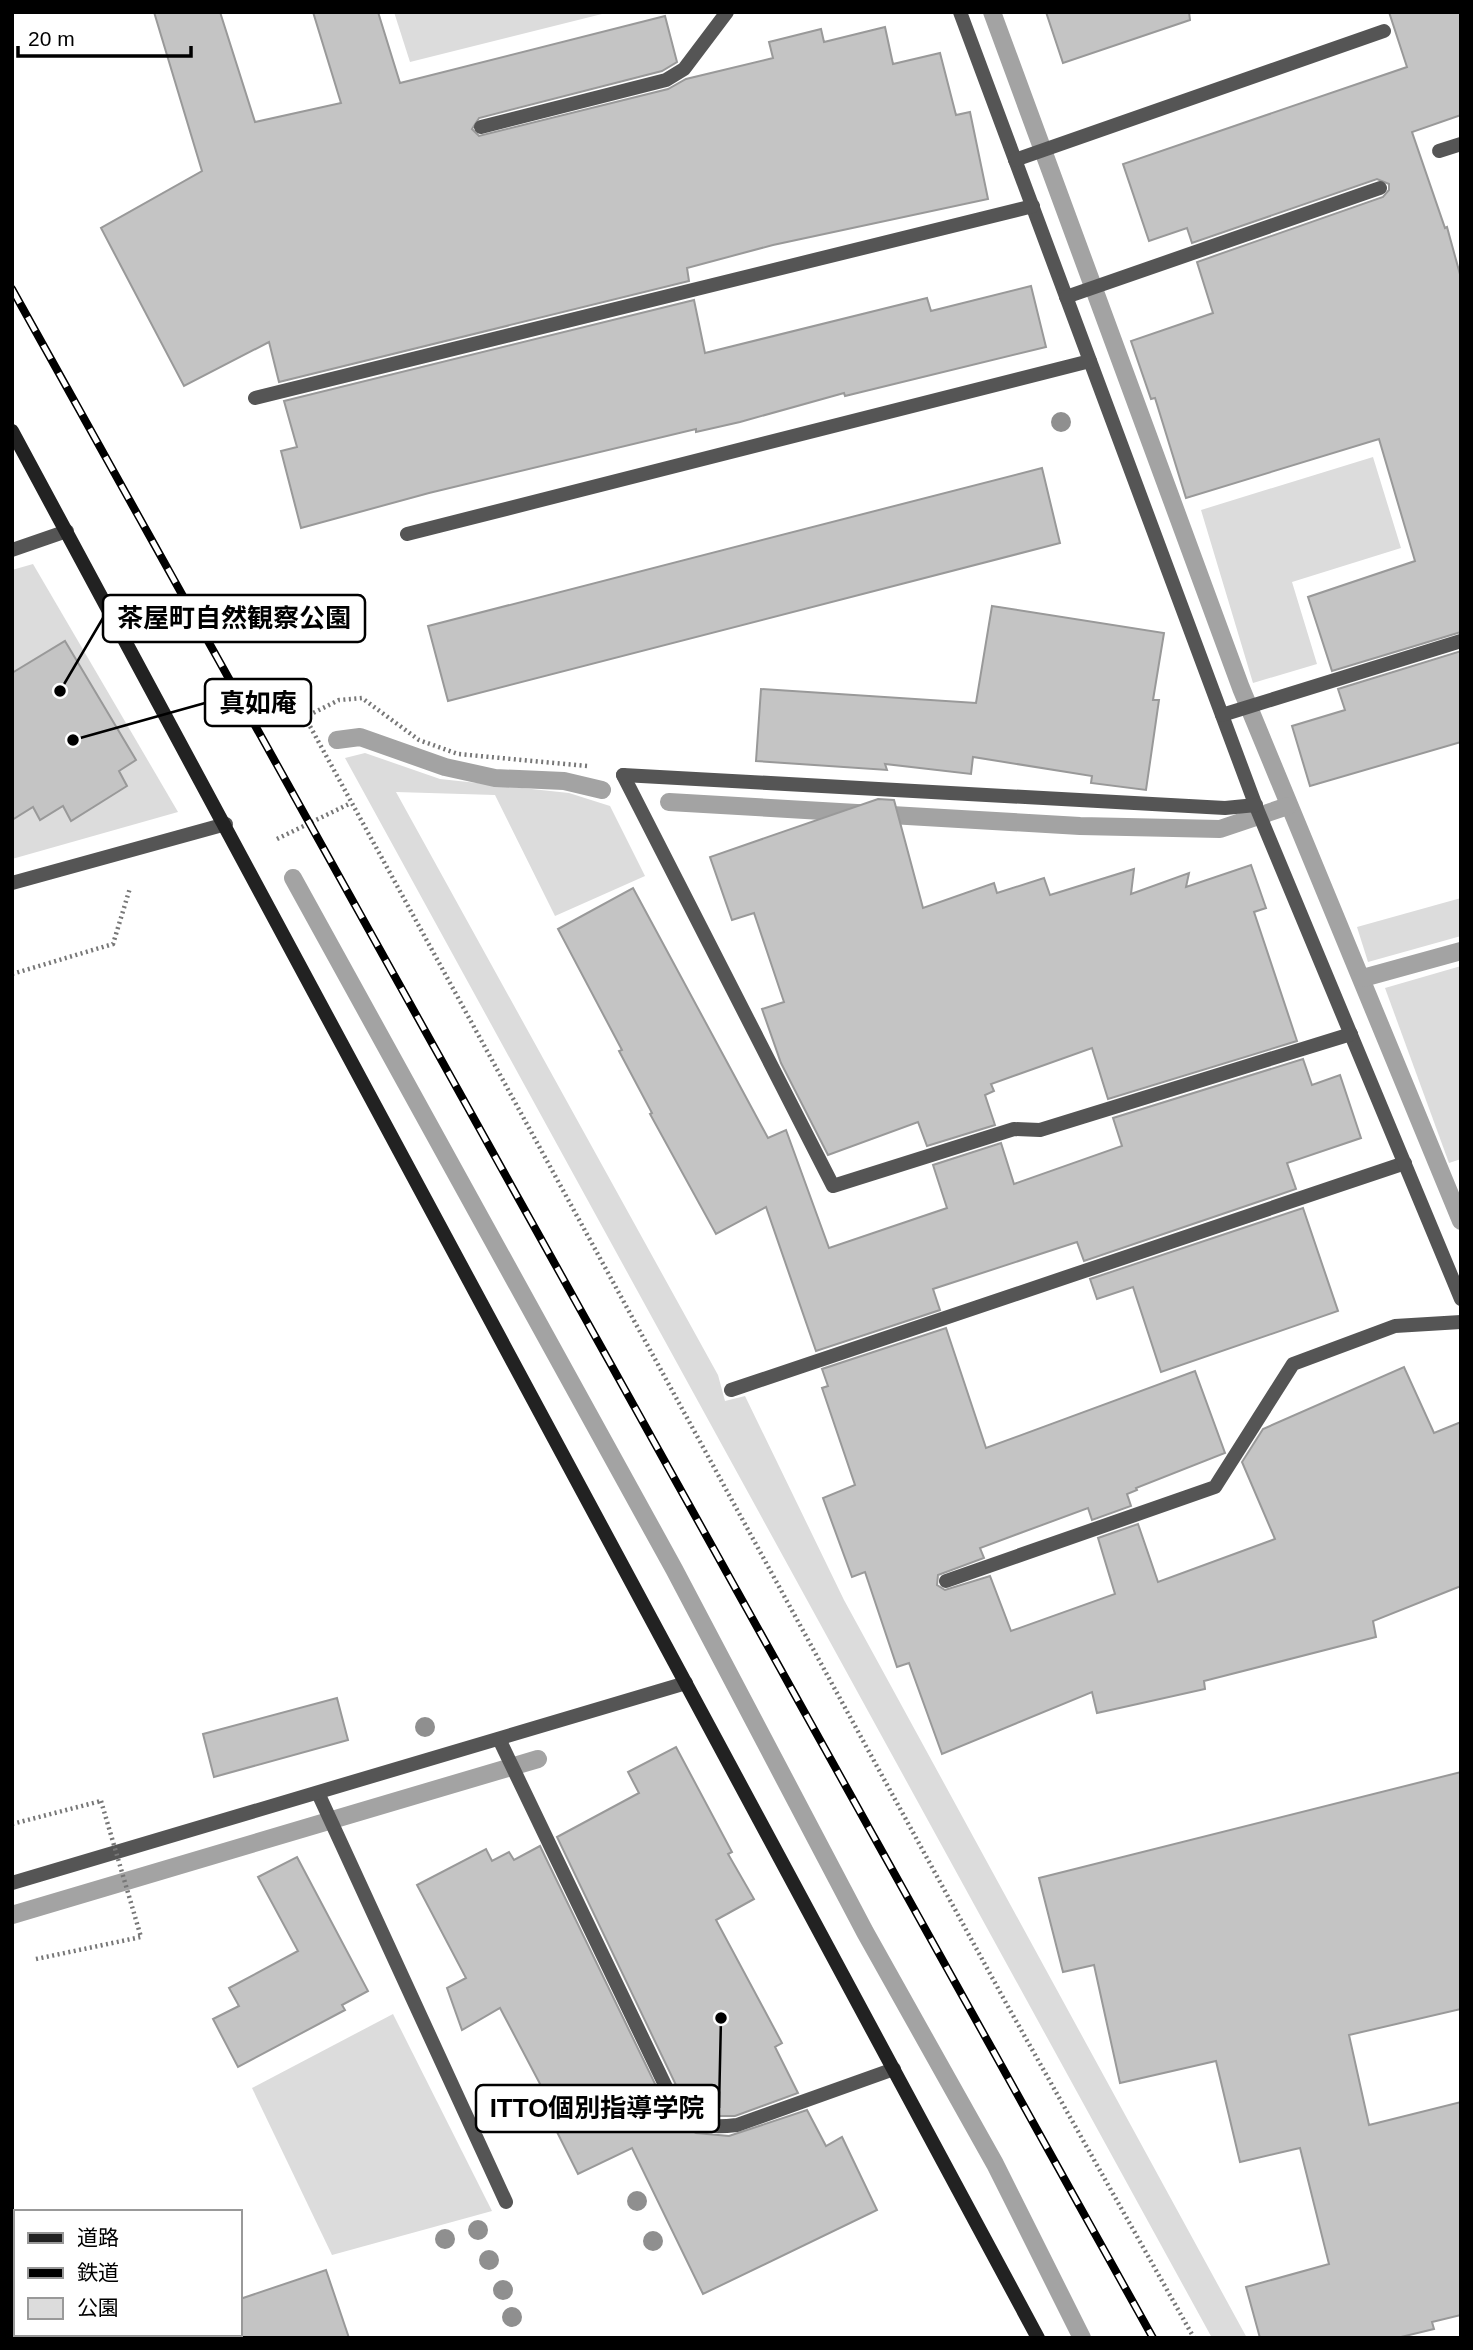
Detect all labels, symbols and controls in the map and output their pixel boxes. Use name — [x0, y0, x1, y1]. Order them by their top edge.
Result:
scale bar — [18, 14, 191, 58]
text: 20 m — [28, 27, 75, 50]
callout: 茶屋町自然観察公園 — [103, 595, 365, 642]
text: 茶屋町自然観察公園 — [117, 603, 351, 633]
callout: 真如庵 — [205, 679, 311, 726]
text: 真如庵 — [219, 688, 297, 718]
callout: ITTO個別指導学院 — [476, 2085, 719, 2132]
text: ITTO個別指導学院 — [490, 2093, 704, 2123]
legend — [14, 2210, 242, 2336]
text: 道路 — [77, 2226, 119, 2249]
text: 鉄道 — [77, 2261, 119, 2284]
text: 公園 — [77, 2296, 119, 2319]

